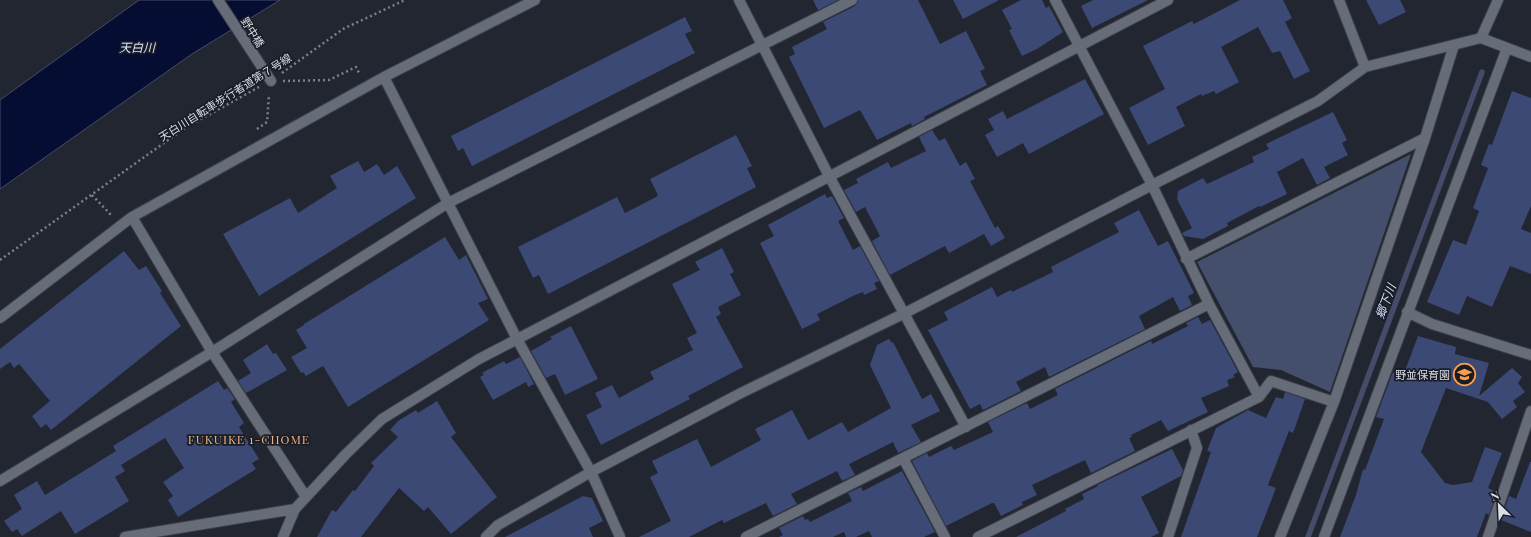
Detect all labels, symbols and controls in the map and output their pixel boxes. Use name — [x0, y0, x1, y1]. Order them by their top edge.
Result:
street label: 野中橋 — [238, 14, 268, 50]
water label: 天白川 — [119, 39, 157, 55]
street label: 天白川自転車歩行者道第７号線 — [156, 50, 294, 144]
water label: 郷下川 — [1371, 279, 1400, 321]
school or university icon: 野並保育園 — [1452, 361, 1478, 387]
place label: 野並保育園 — [1395, 367, 1450, 382]
district label: FUKUIKE 1-CHOME — [188, 431, 310, 447]
north arrow — [1479, 485, 1519, 525]
text: N — [1488, 487, 1501, 504]

